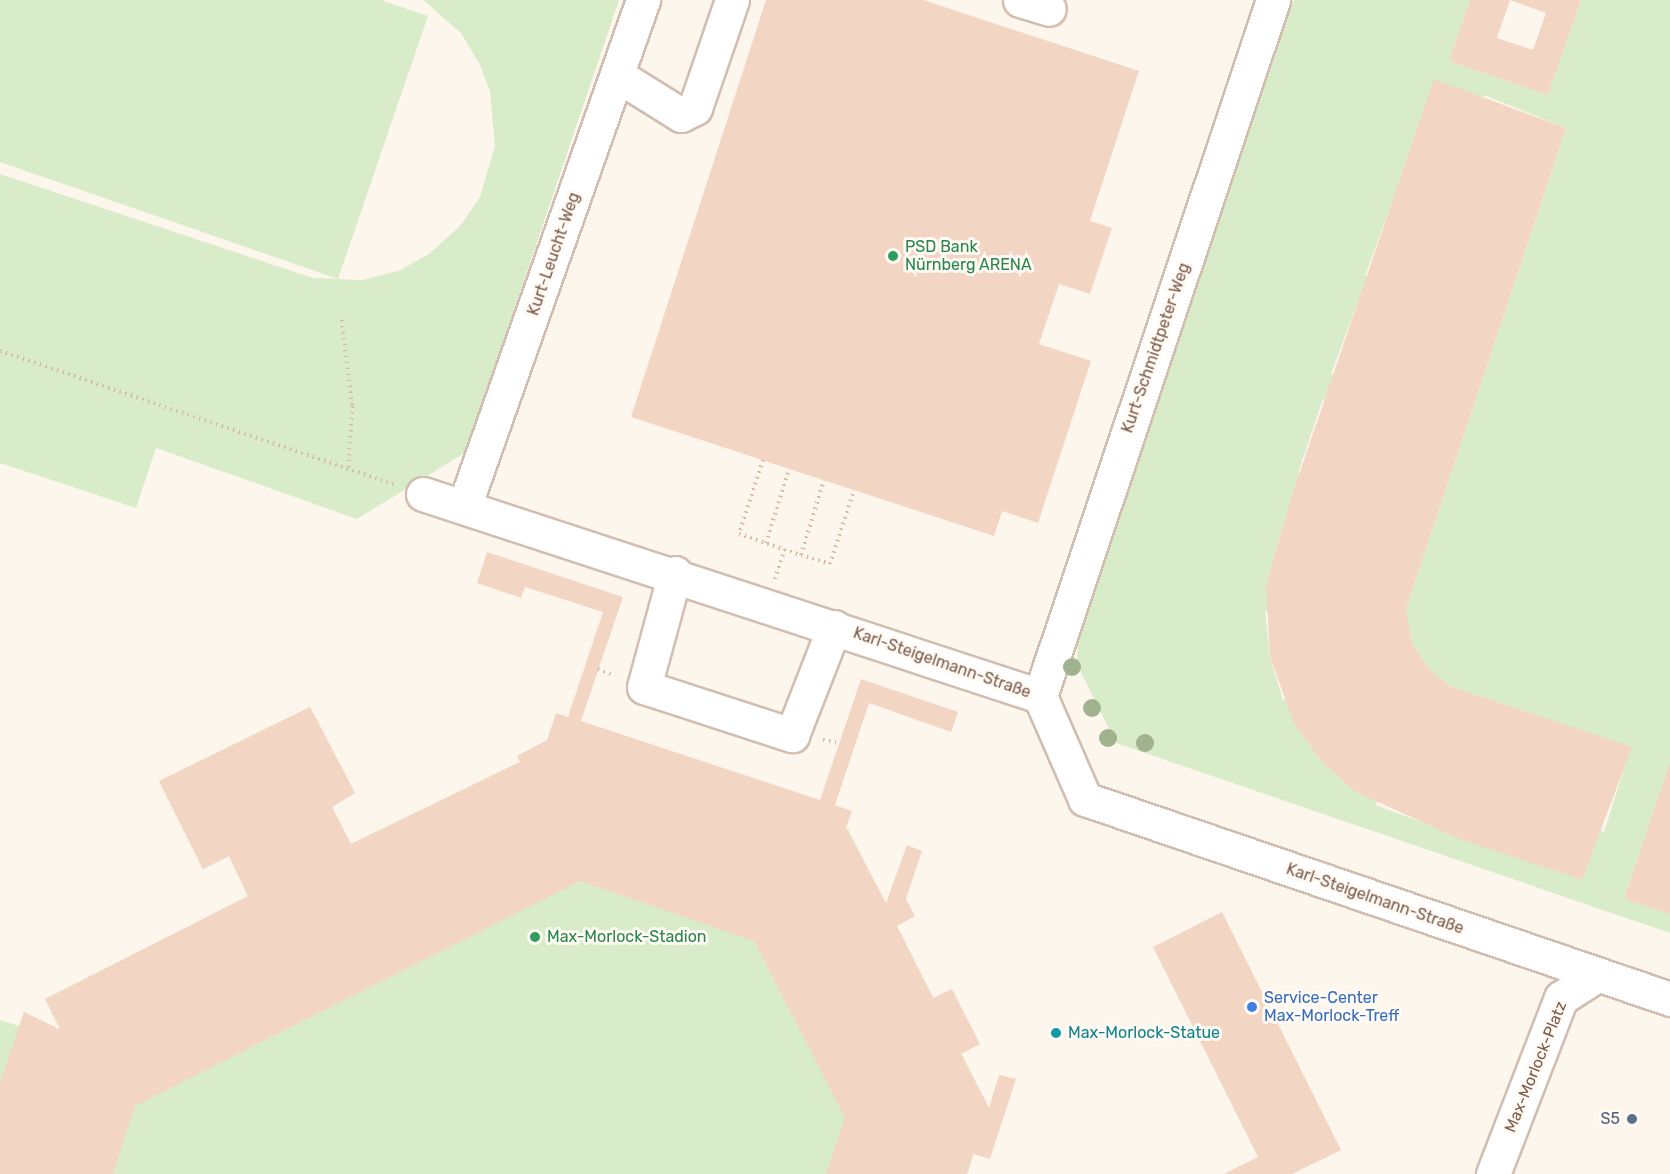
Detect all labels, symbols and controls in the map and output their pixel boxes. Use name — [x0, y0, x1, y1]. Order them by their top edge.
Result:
street label: Kurt-Leucht-Weg — [524, 190, 584, 318]
place label: PSD Bank Nürnberg ARENA — [905, 237, 1032, 275]
marker: PSD Bank Nürnberg ARENA — [886, 249, 900, 263]
street label: Kurt-Schmidtpeter-Weg — [1118, 260, 1194, 436]
street label: Karl-Steigelmann-Straße — [851, 624, 1033, 702]
street label: Karl-Steigelmann-Straße — [1284, 860, 1466, 938]
place label: Max-Morlock-Stadion — [547, 927, 707, 947]
marker: Max-Morlock-Stadion — [528, 930, 542, 944]
place label: Service-Center Max-Morlock-Treff — [1264, 988, 1399, 1026]
street label: Max-Morlock-Platz — [1501, 999, 1571, 1135]
marker: Service-Center Max-Morlock-Treff — [1245, 1000, 1259, 1014]
place label: Max-Morlock-Statue — [1068, 1023, 1220, 1043]
marker: Max-Morlock-Statue — [1049, 1026, 1063, 1040]
place label: S5 — [1601, 1109, 1620, 1129]
marker: S5 — [1625, 1112, 1639, 1126]

